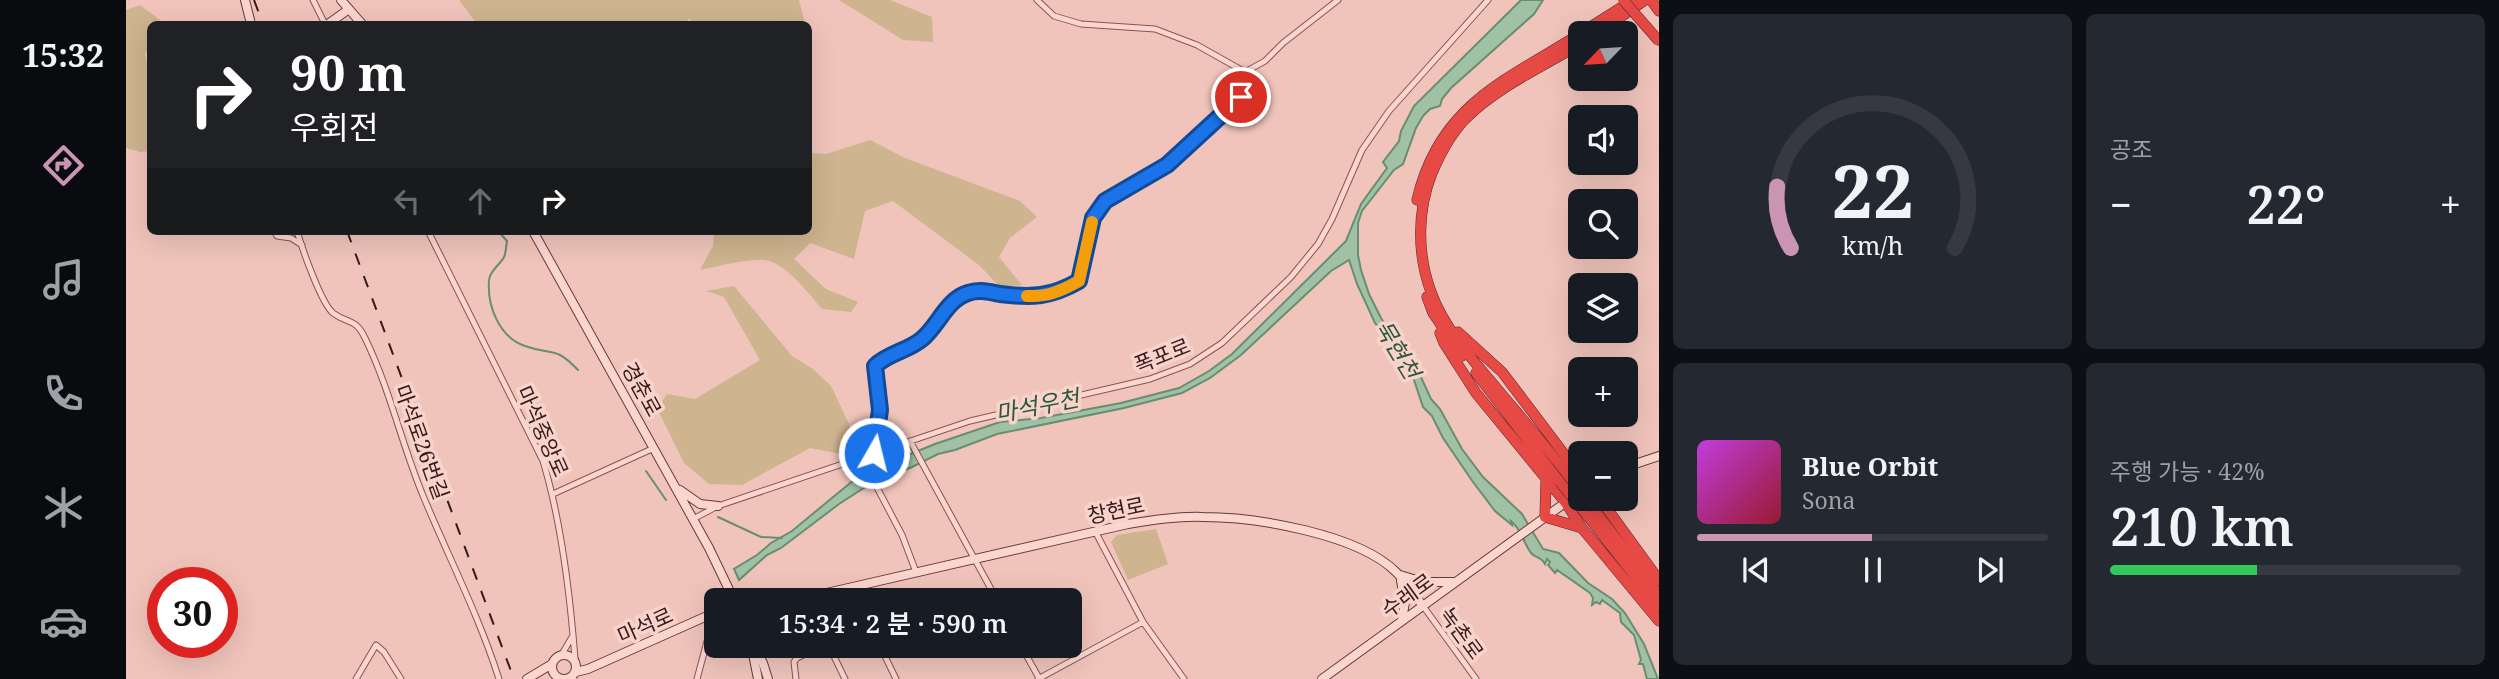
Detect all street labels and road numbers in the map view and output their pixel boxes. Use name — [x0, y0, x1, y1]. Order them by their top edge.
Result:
street label: 폭포로 — [1130, 331, 1194, 379]
street label: 경춘로 — [616, 357, 668, 421]
street label: 마석로26번길 — [388, 381, 456, 503]
street label: 마석중앙로 — [511, 381, 575, 481]
street label: 창현로 — [1085, 490, 1147, 530]
street label: 수레로 — [1375, 567, 1439, 623]
street label: 마석로 — [613, 600, 677, 650]
street label: 녹촌로 — [1434, 601, 1490, 665]

